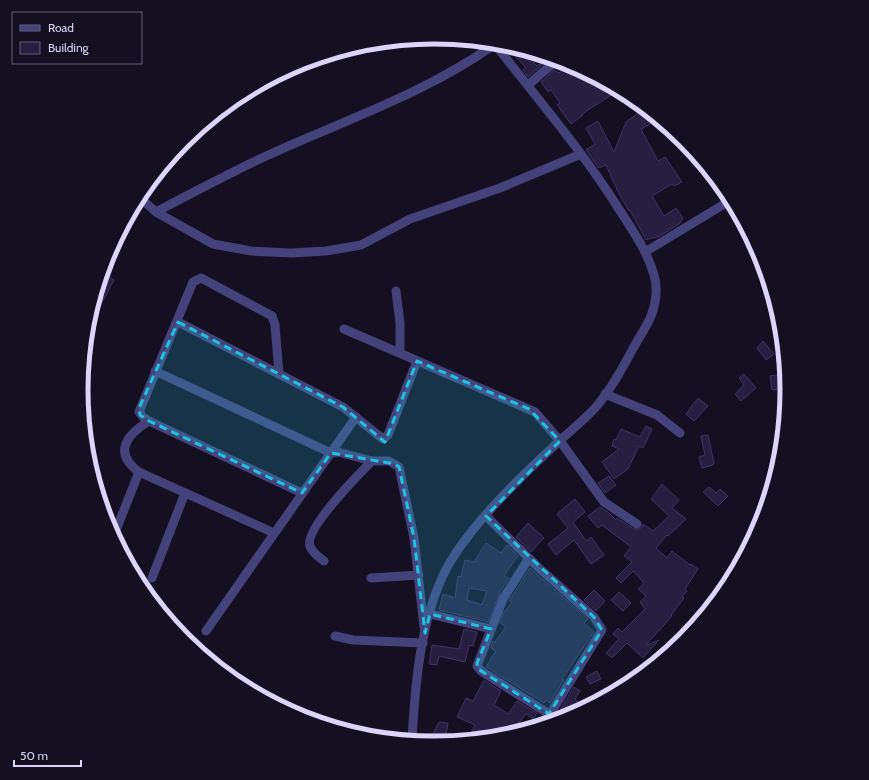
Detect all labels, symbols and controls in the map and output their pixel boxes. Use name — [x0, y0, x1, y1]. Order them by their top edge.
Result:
legend — [12, 12, 142, 64]
text: Road — [48, 20, 74, 35]
text: Building — [48, 40, 90, 55]
scale bar — [14, 742, 81, 768]
text: 50 m — [20, 748, 48, 763]

